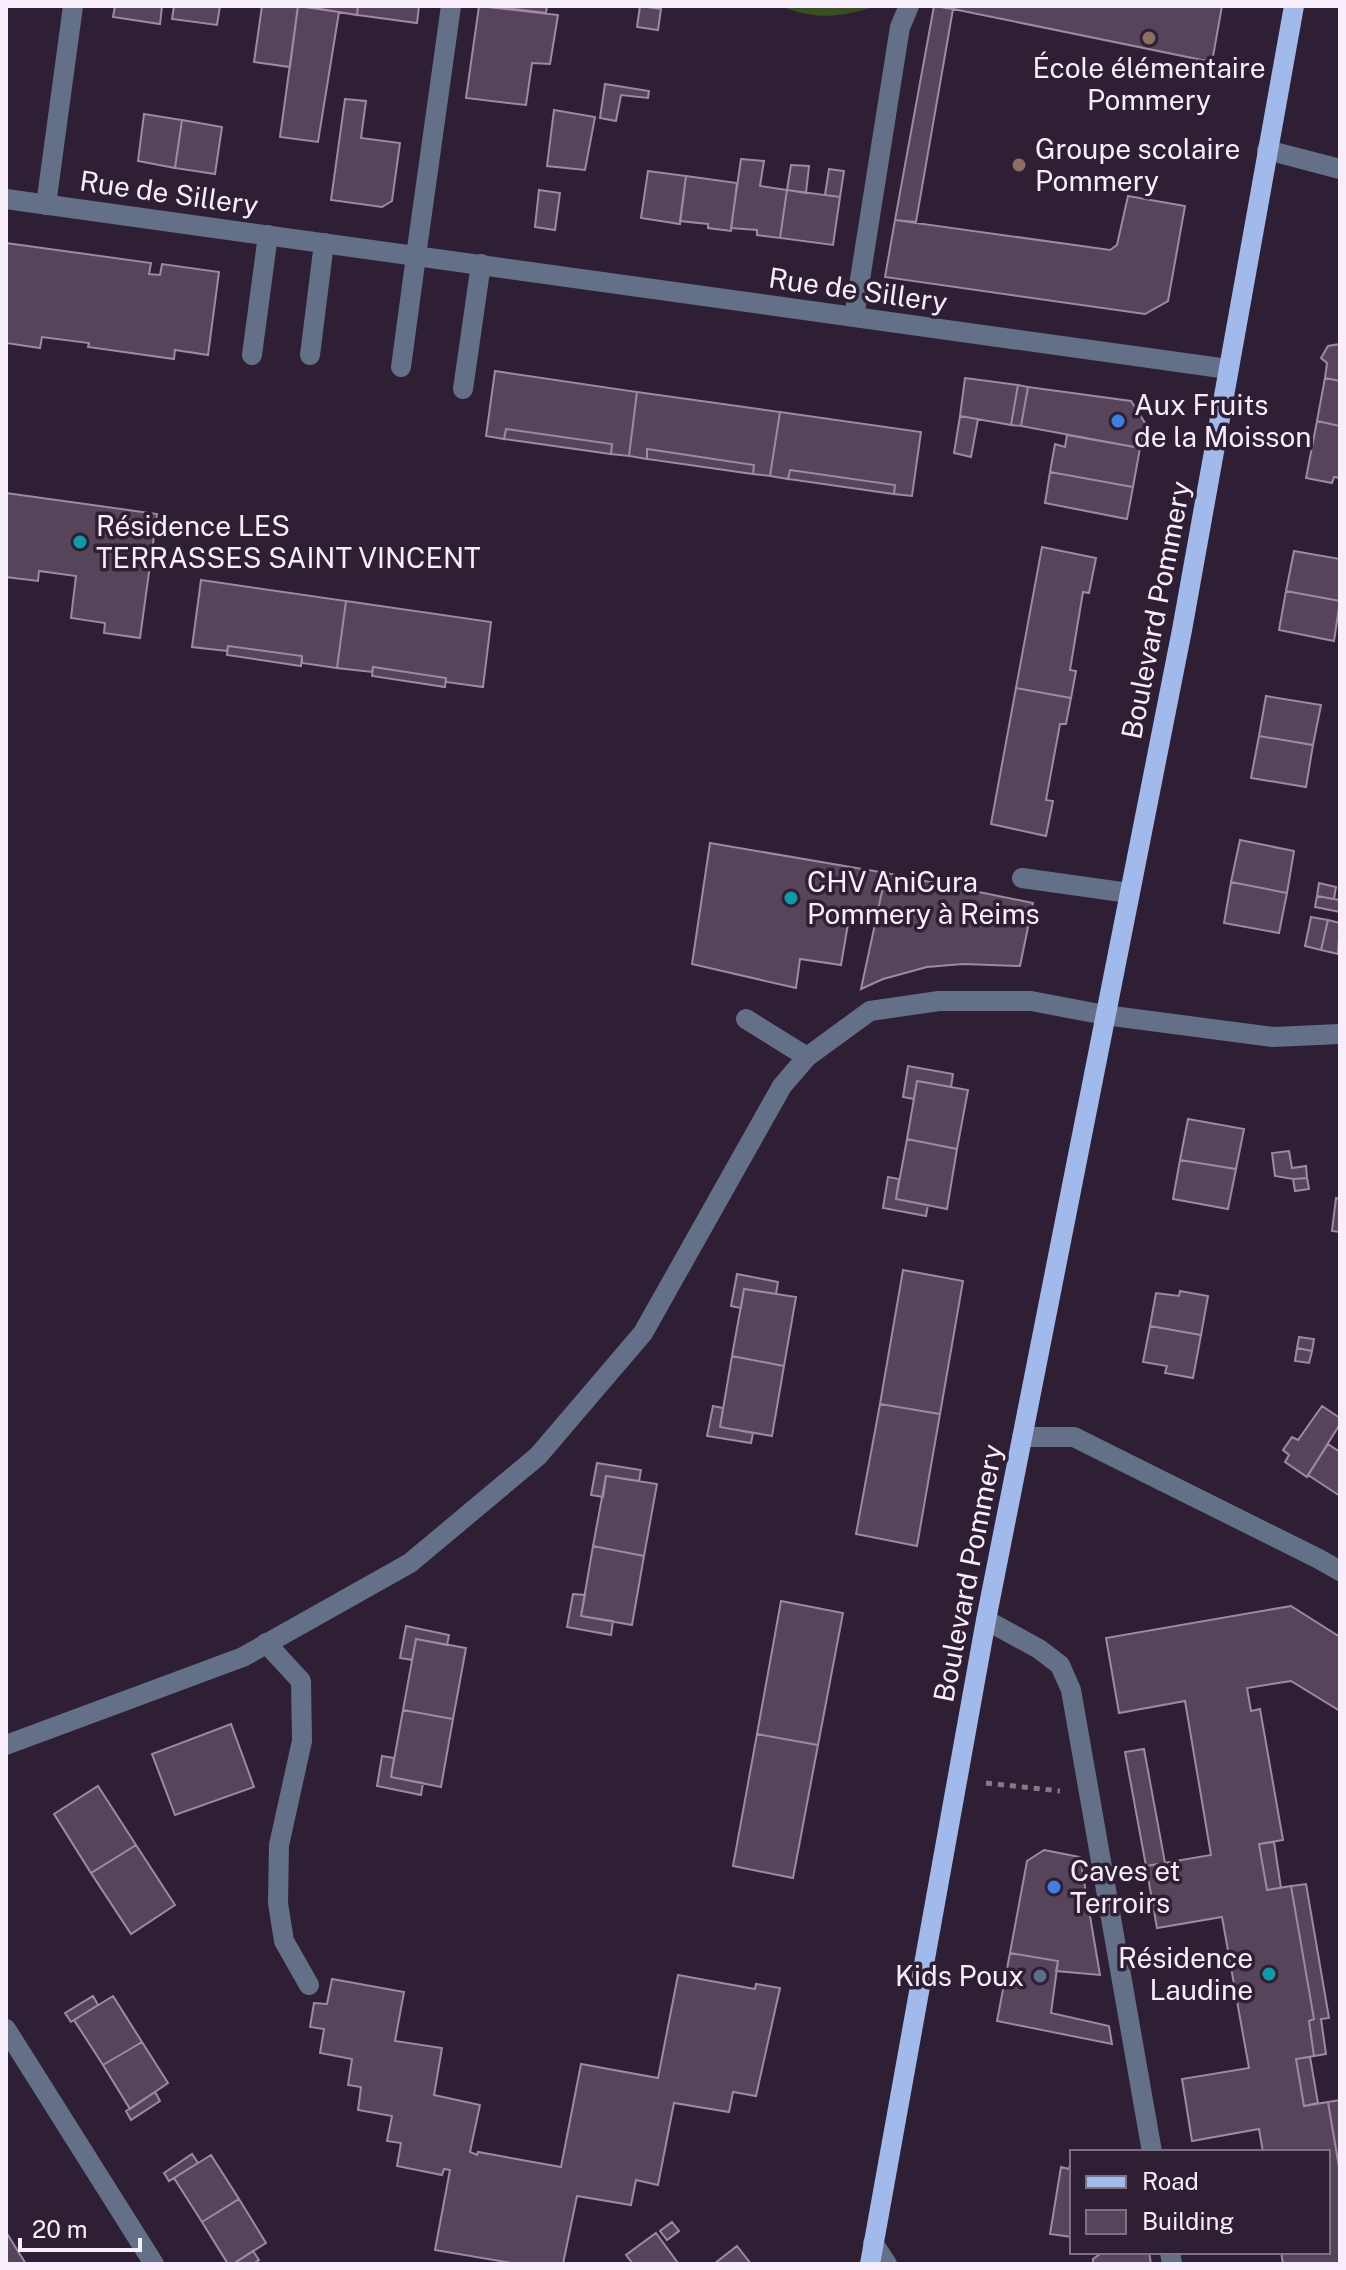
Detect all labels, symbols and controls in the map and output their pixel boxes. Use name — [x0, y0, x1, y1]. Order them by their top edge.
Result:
marker: École élémentaire Pommery — [1140, 29, 1158, 47]
place label: École élémentaire Pommery — [1032, 51, 1266, 116]
place label: Groupe scolaire Pommery — [1035, 132, 1240, 197]
marker: Groupe scolaire Pommery — [1010, 156, 1028, 174]
street label: Rue de Sillery — [78, 164, 261, 221]
street label: Rue de Sillery — [767, 261, 950, 318]
place label: Aux Fruits de la Moisson — [1134, 388, 1311, 453]
marker: Aux Fruits de la Moisson — [1109, 412, 1127, 430]
street label: Boulevard Pommery — [1114, 478, 1197, 742]
place label: Résidence LES TERRASSES SAINT VINCENT — [96, 509, 481, 574]
marker: Résidence LES TERRASSES SAINT VINCENT — [71, 533, 89, 551]
place label: CHV AniCura Pommery à Reims — [807, 865, 1040, 930]
marker: CHV AniCura Pommery à Reims — [782, 889, 800, 907]
street label: Boulevard Pommery — [926, 1441, 1009, 1705]
place label: Caves et Terroirs — [1070, 1854, 1180, 1919]
marker: Caves et Terroirs — [1045, 1878, 1063, 1896]
place label: Résidence Laudine — [1118, 1941, 1253, 2006]
place label: Kids Poux — [895, 1959, 1024, 1992]
marker: Résidence Laudine — [1260, 1965, 1278, 1983]
marker: Kids Poux — [1031, 1967, 1049, 1985]
legend — [1070, 2150, 1330, 2254]
text: Road — [1142, 2167, 1199, 2195]
scale bar — [20, 2202, 140, 2252]
text: Building — [1142, 2207, 1234, 2235]
text: 20 m — [32, 2215, 88, 2243]

